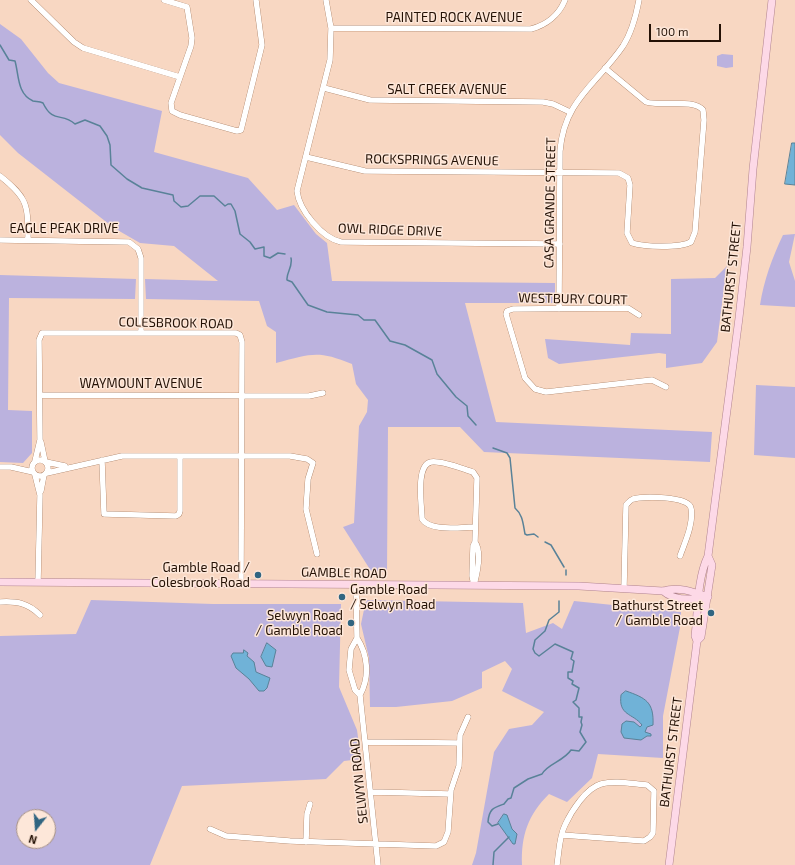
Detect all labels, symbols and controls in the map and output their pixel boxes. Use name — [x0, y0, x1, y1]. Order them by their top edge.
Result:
street label: PAINTED ROCK AVENUE — [386, 10, 522, 26]
scale bar — [651, 16, 723, 42]
text: 100 m — [656, 24, 688, 38]
street label: SALT CREEK AVENUE — [387, 82, 507, 98]
street label: CASA GRANDE STREET — [541, 137, 559, 269]
street label: ROCKSPRINGS AVENUE — [365, 151, 499, 169]
street label: OWL RIDGE DRIVE — [338, 220, 442, 240]
street label: EAGLE PEAK DRIVE — [9, 221, 119, 237]
street label: BATHURST STREET — [717, 221, 745, 333]
street label: WESTBURY COURT — [518, 290, 628, 308]
street label: COLESBROOK ROAD — [119, 314, 233, 332]
street label: WAYMOUNT AVENUE — [79, 376, 203, 392]
place label: Gamble Road / Colesbrook Road — [151, 560, 250, 591]
street label: GAMBLE ROAD — [301, 564, 387, 582]
marker: Gamble Road / Colesbrook Road — [253, 570, 263, 580]
place label: Gamble Road / Selwyn Road — [350, 582, 436, 613]
marker: Gamble Road / Selwyn Road — [337, 592, 347, 602]
place label: Bathurst Street / Gamble Road — [612, 598, 703, 629]
place label: Selwyn Road / Gamble Road — [256, 608, 343, 639]
marker: Bathurst Street / Gamble Road — [706, 608, 716, 618]
marker: Selwyn Road / Gamble Road — [346, 618, 356, 628]
street label: BATHURST STREET — [656, 696, 686, 808]
street label: SELWYN ROAD — [347, 738, 371, 824]
north arrow — [16, 809, 56, 849]
text: N — [27, 833, 38, 847]

